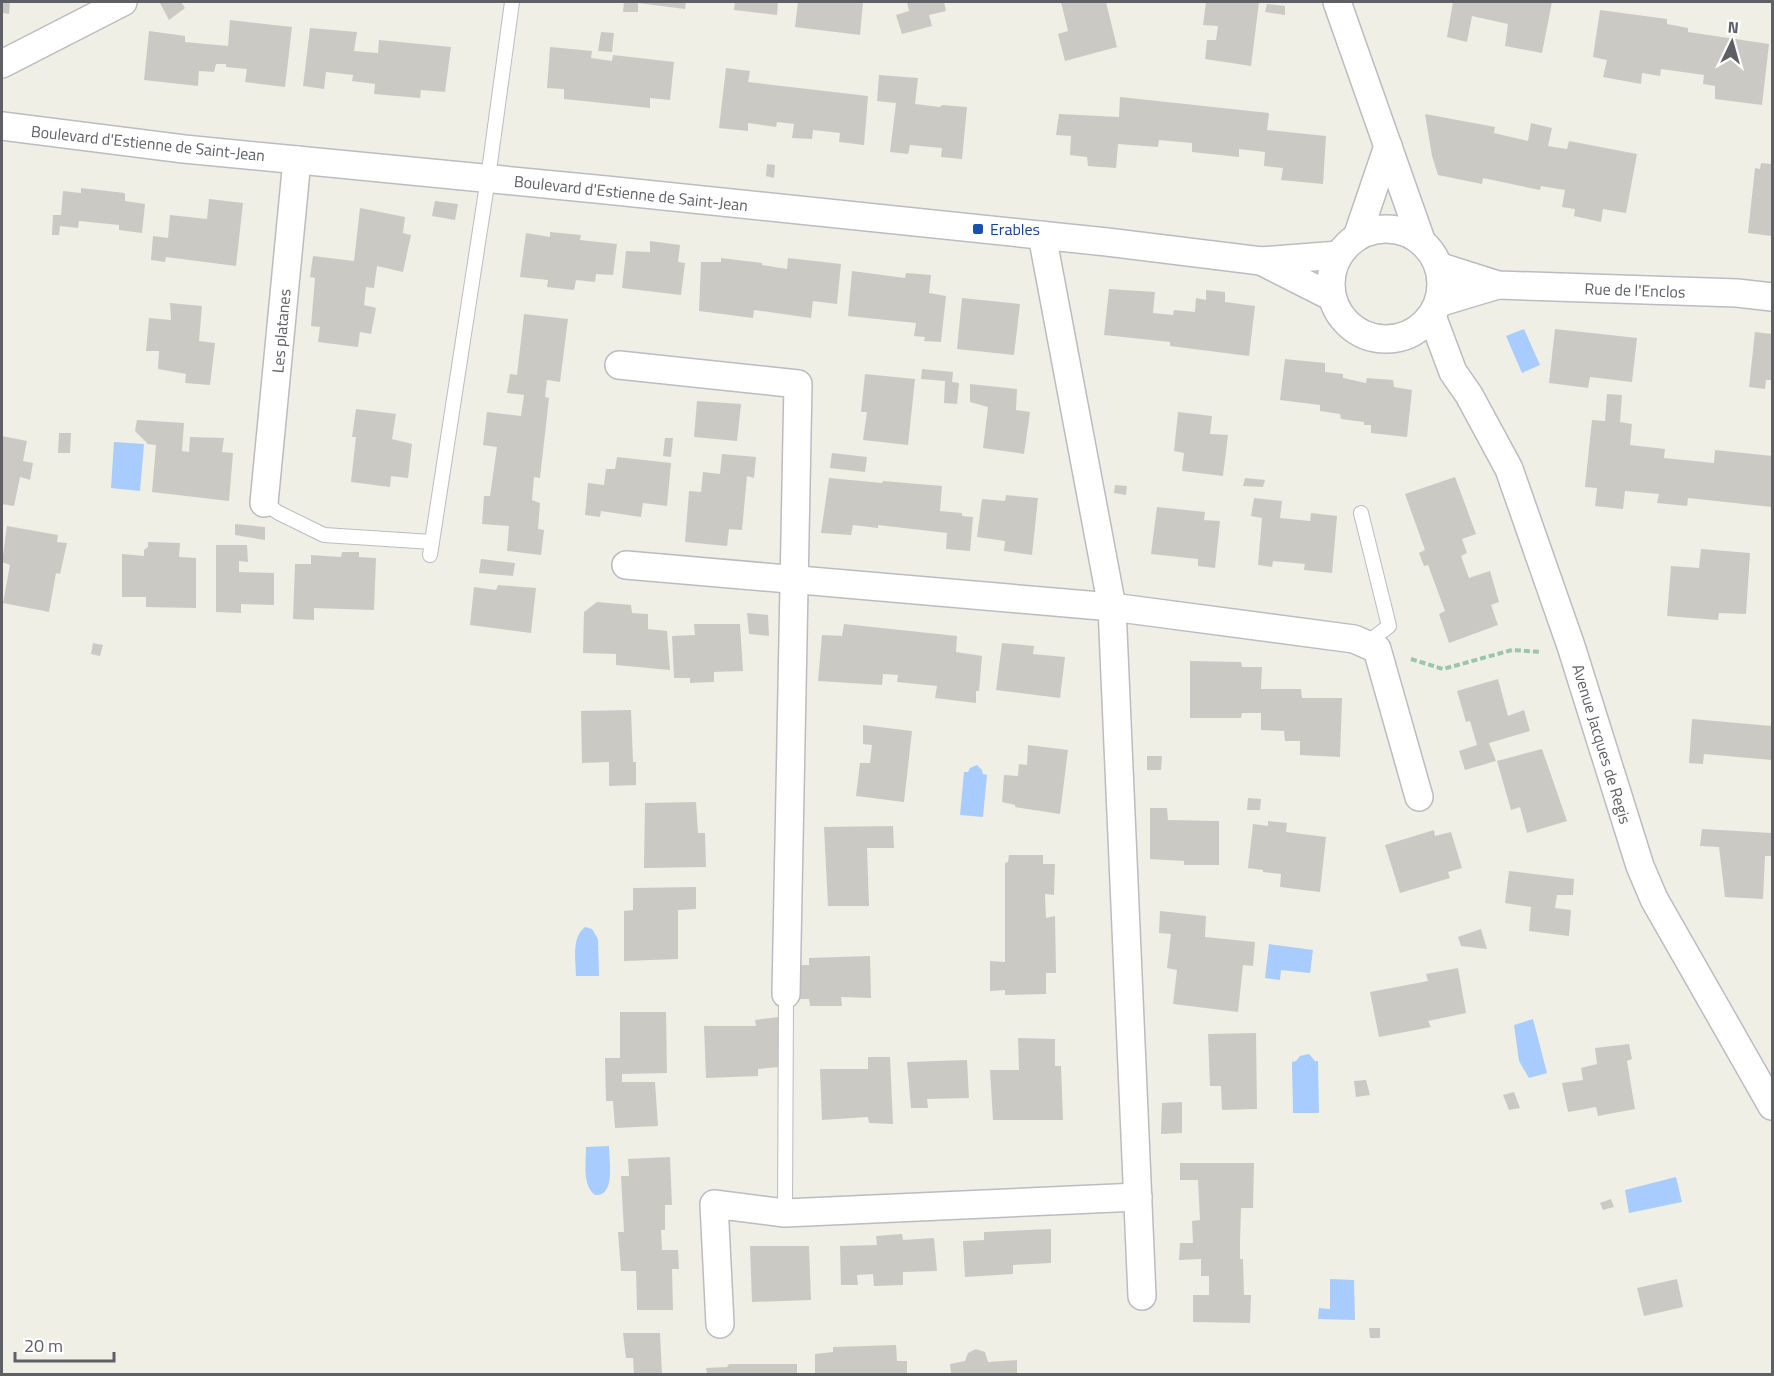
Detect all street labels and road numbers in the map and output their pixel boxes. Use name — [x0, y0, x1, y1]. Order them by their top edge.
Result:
street label: Boulevard d'Estienne de Saint-Jean — [30, 119, 266, 167]
street label: Boulevard d'Estienne de Saint-Jean — [513, 169, 749, 217]
street label: Rue de l'Enclos — [1584, 276, 1686, 304]
street label: Les platanes — [265, 288, 297, 374]
street label: Avenue Jacques de Regis — [1566, 661, 1638, 827]

